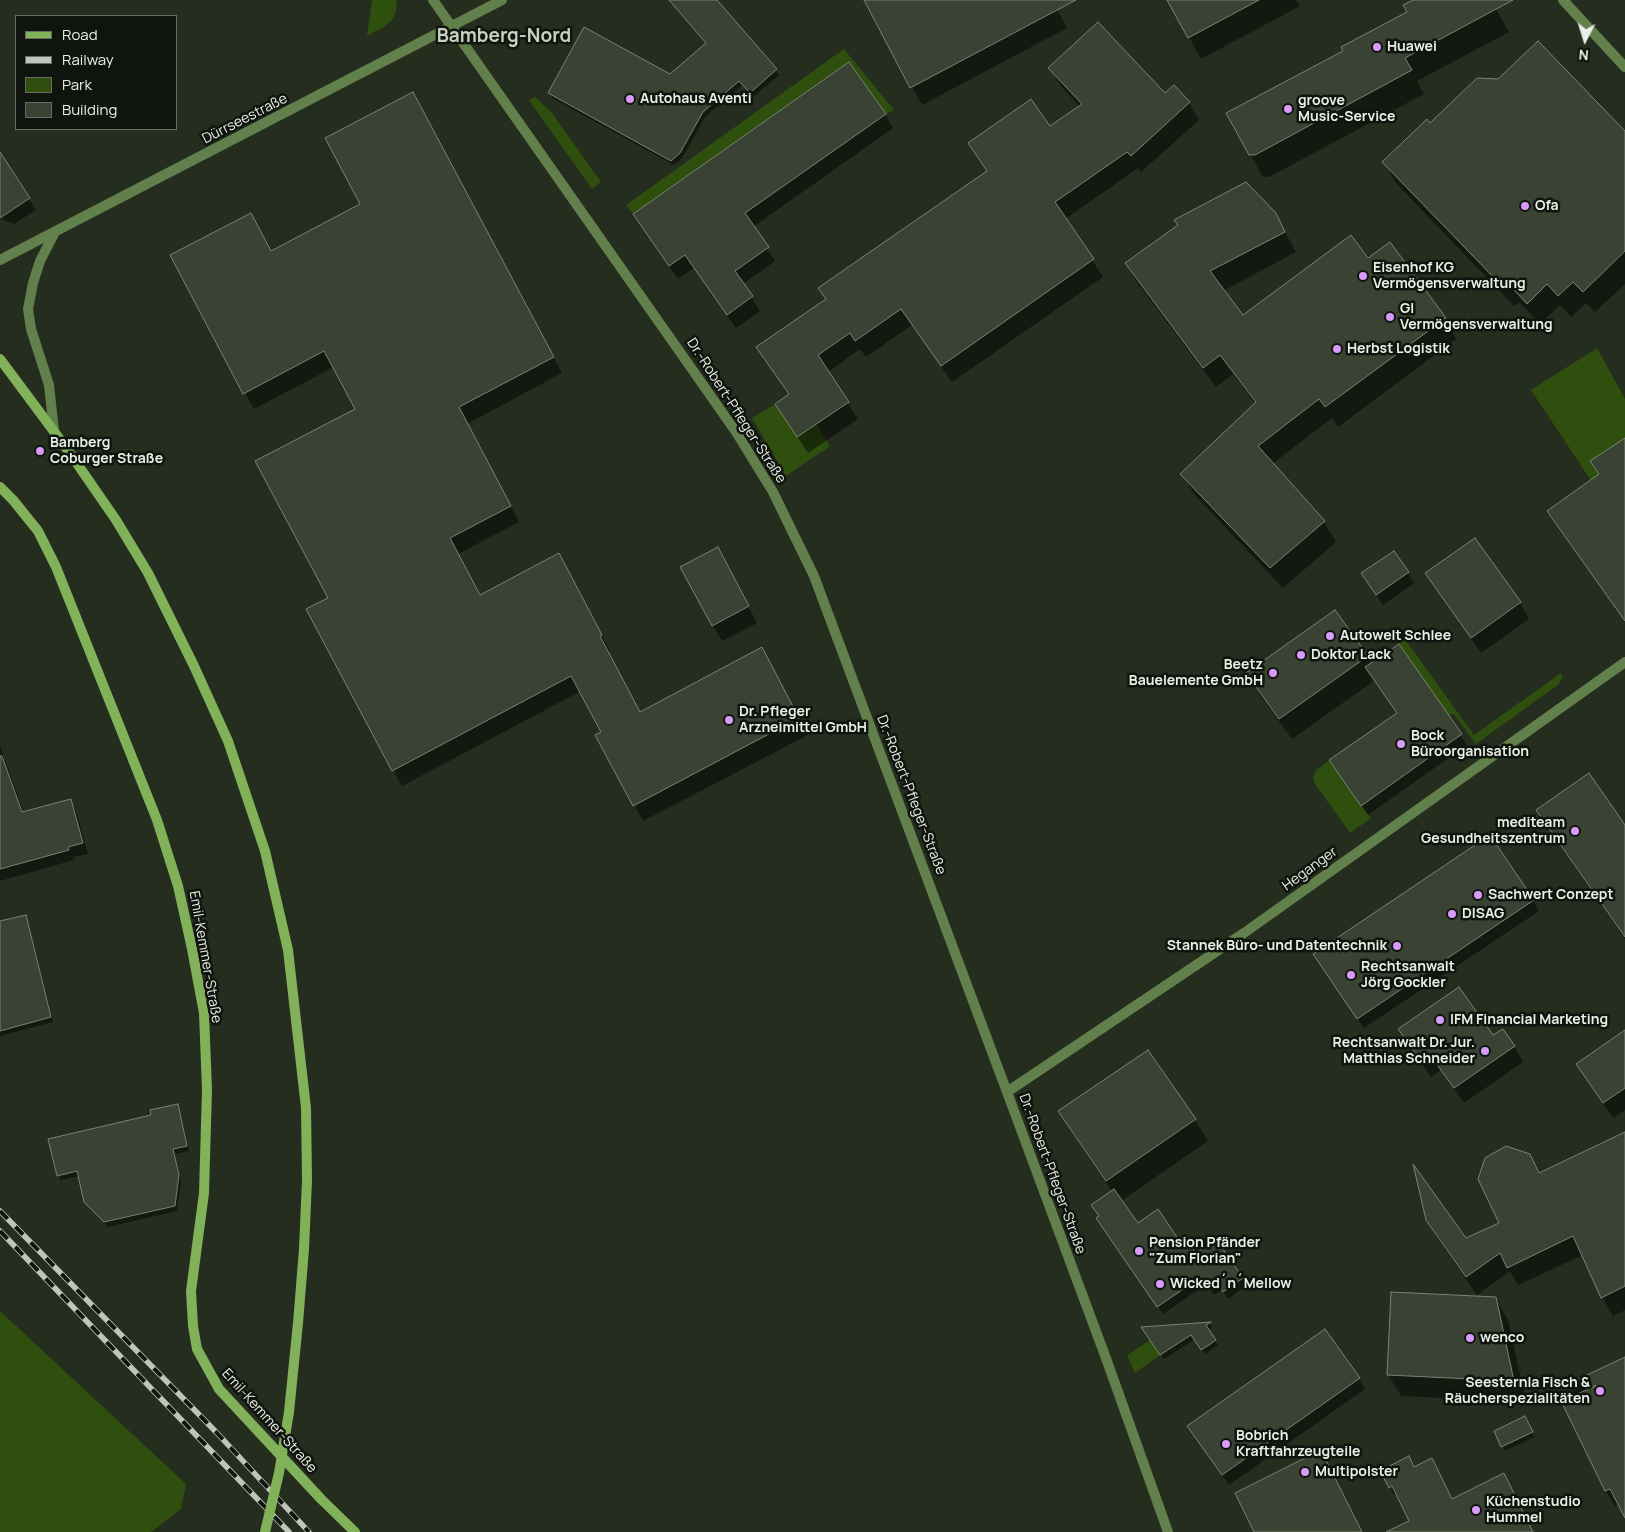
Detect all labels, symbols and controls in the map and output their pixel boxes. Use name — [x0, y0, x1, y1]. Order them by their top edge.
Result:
legend — [15, 15, 178, 130]
north arrow — [1560, 15, 1610, 65]
text: Road — [62, 24, 98, 45]
district label: Bamberg-Nord — [437, 26, 571, 48]
place label: Huawei — [1387, 39, 1437, 55]
marker: Huawei — [1371, 41, 1383, 53]
text: N — [1578, 46, 1589, 65]
text: Railway — [62, 49, 114, 70]
text: Park — [62, 74, 92, 95]
street label: Dürrseestraße — [200, 90, 290, 148]
place label: Autohaus Aventi — [640, 91, 752, 107]
marker: Autohaus Aventi — [624, 93, 636, 105]
place label: groove Music-Service — [1298, 93, 1395, 125]
text: Building — [62, 99, 117, 120]
marker: groove Music-Service — [1282, 103, 1294, 115]
place label: Ofa — [1535, 198, 1559, 214]
marker: Ofa — [1519, 200, 1531, 212]
place label: Eisenhof KG Vermögensverwaltung — [1373, 260, 1526, 292]
marker: Eisenhof KG Vermögensverwaltung — [1357, 270, 1369, 282]
place label: GI Vermögensverwaltung — [1400, 301, 1553, 334]
marker: GI Vermögensverwaltung — [1384, 311, 1396, 323]
street label: Dr.-Robert-Pfleger-Straße — [683, 335, 789, 487]
place label: Herbst Logistik — [1347, 341, 1450, 357]
marker: Herbst Logistik — [1331, 343, 1343, 355]
place label: Bamberg Coburger Straße — [50, 435, 163, 468]
marker: Bamberg Coburger Straße — [34, 445, 46, 457]
place label: Autowelt Schlee — [1340, 628, 1451, 644]
marker: Autowelt Schlee — [1324, 630, 1336, 642]
place label: Doktor Lack — [1311, 647, 1391, 663]
marker: Doktor Lack — [1295, 649, 1307, 661]
place label: Beetz Bauelemente GmbH — [1129, 657, 1263, 690]
marker: Beetz Bauelemente GmbH — [1267, 667, 1279, 679]
place label: Dr. Pfleger Arzneimittel GmbH — [739, 704, 867, 736]
street label: Dr.-Robert-Pfleger-Straße — [873, 713, 949, 877]
marker: Dr. Pfleger Arzneimittel GmbH — [723, 714, 735, 726]
place label: Bock Büroorganisation — [1411, 728, 1529, 760]
marker: Bock Büroorganisation — [1395, 738, 1407, 750]
place label: mediteam Gesundheitszentrum — [1421, 815, 1565, 848]
marker: mediteam Gesundheitszentrum — [1569, 825, 1581, 837]
street label: Heganger — [1279, 843, 1341, 895]
place label: Sachwert Conzept — [1488, 887, 1613, 903]
street label: Emil-Kemmer-Straße — [185, 889, 225, 1025]
marker: Sachwert Conzept — [1472, 889, 1484, 901]
place label: DISAG — [1462, 906, 1504, 922]
marker: DISAG — [1446, 908, 1458, 920]
place label: Stannek Büro- und Datentechnik — [1167, 938, 1387, 954]
marker: Stannek Büro- und Datentechnik — [1391, 940, 1403, 952]
place label: Rechtsanwalt Jörg Gockler — [1361, 959, 1455, 992]
marker: Rechtsanwalt Jörg Gockler — [1345, 969, 1357, 981]
place label: IFM Financial Marketing — [1450, 1012, 1608, 1028]
marker: IFM Financial Marketing — [1434, 1014, 1446, 1026]
place label: Rechtsanwalt Dr. Jur. Matthias Schneider — [1333, 1035, 1475, 1068]
marker: Rechtsanwalt Dr. Jur. Matthias Schneider — [1479, 1045, 1491, 1057]
street label: Dr.-Robert-Pfleger-Straße — [1015, 1091, 1089, 1257]
place label: Pension Pfänder "Zum Florian" — [1149, 1235, 1260, 1268]
marker: Pension Pfänder "Zum Florian" — [1133, 1245, 1145, 1257]
place label: Wicked´n´Mellow — [1170, 1276, 1292, 1292]
marker: Wicked´n´Mellow — [1154, 1278, 1166, 1290]
place label: wenco — [1480, 1330, 1524, 1346]
marker: wenco — [1464, 1332, 1476, 1344]
street label: Emil-Kemmer-Straße — [218, 1366, 320, 1476]
place label: Seesternla Fisch & Räucherspezialitäten — [1445, 1375, 1590, 1408]
marker: Seesternla Fisch & Räucherspezialitäten — [1594, 1385, 1606, 1397]
place label: Bobrich Kraftfahrzeugteile — [1236, 1428, 1360, 1460]
marker: Bobrich Kraftfahrzeugteile — [1220, 1438, 1232, 1450]
place label: Multipolster — [1315, 1464, 1398, 1480]
marker: Multipolster — [1299, 1466, 1311, 1478]
place label: Küchenstudio Hummel — [1486, 1494, 1581, 1526]
marker: Küchenstudio Hummel — [1470, 1504, 1482, 1516]

